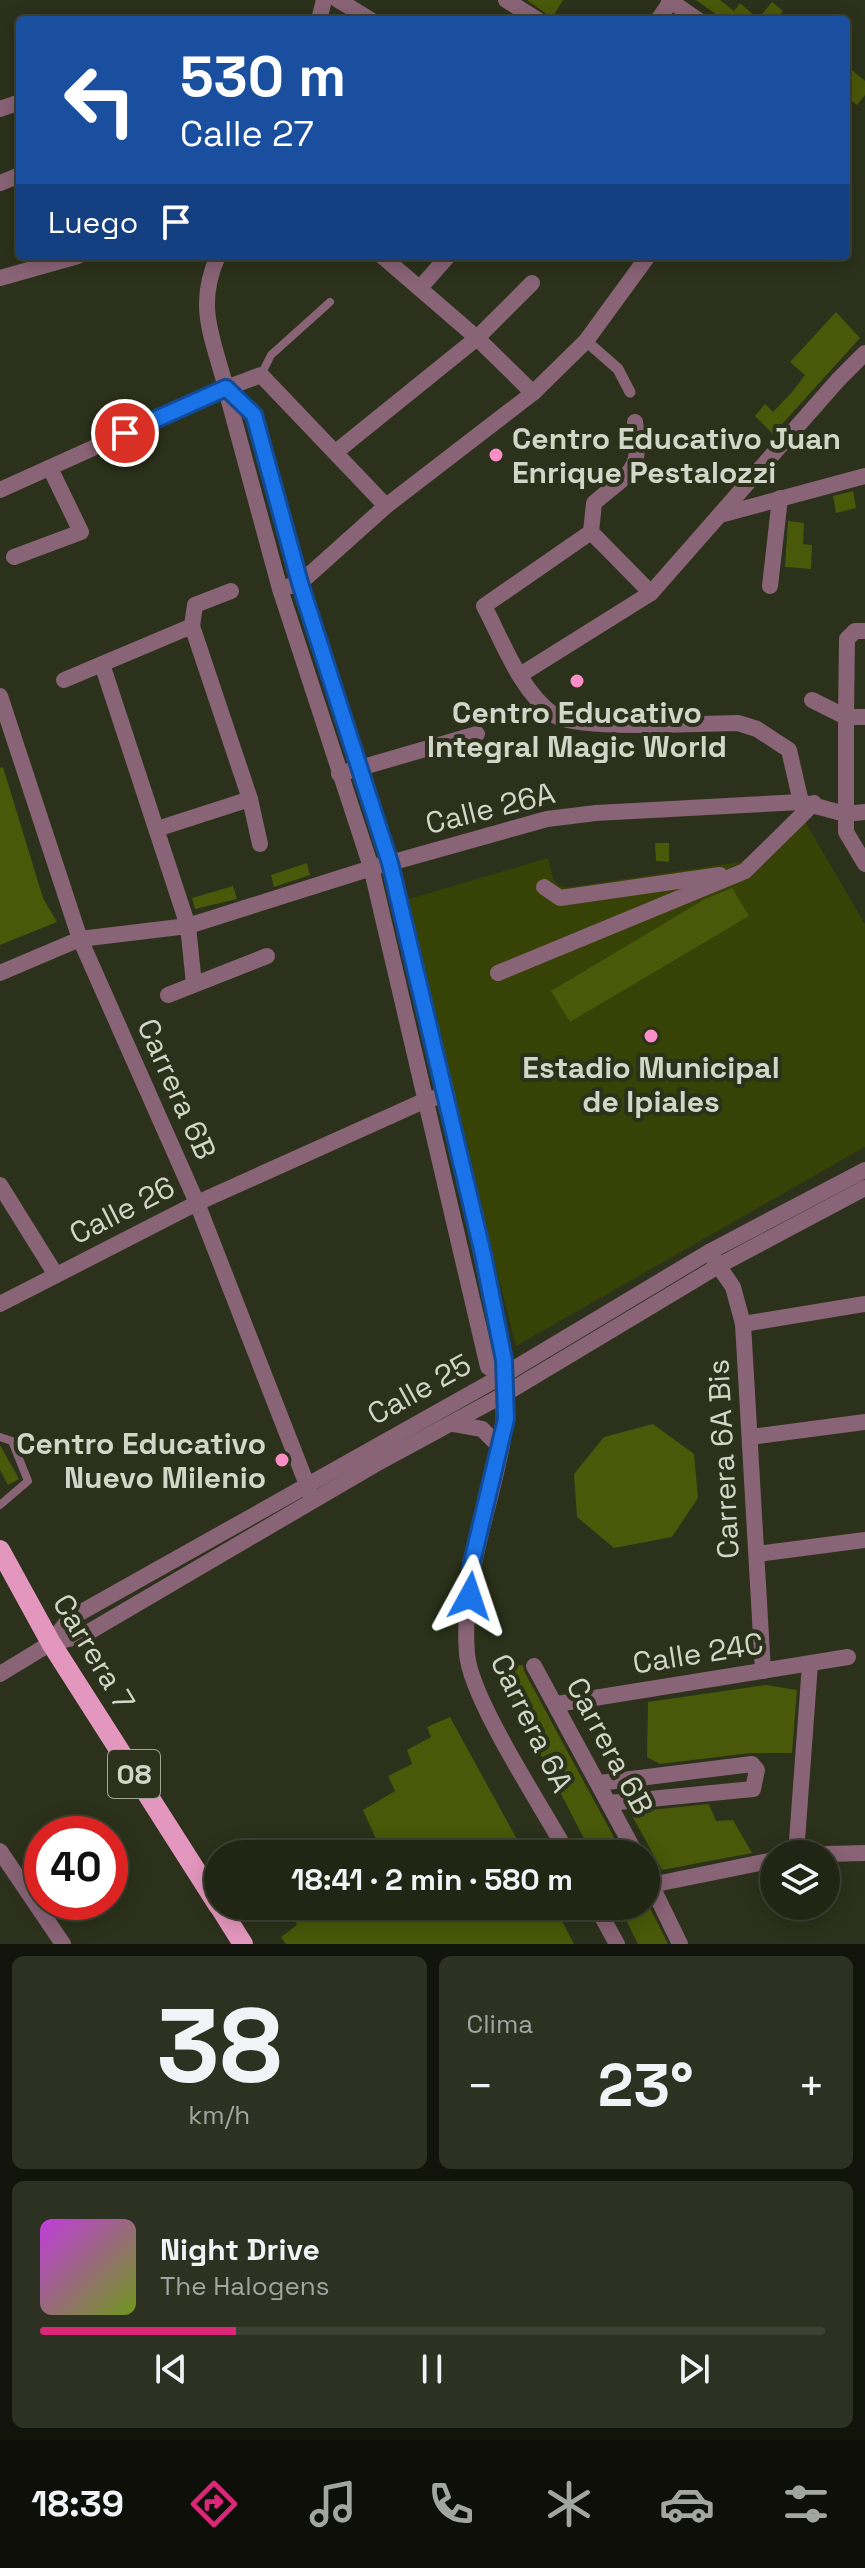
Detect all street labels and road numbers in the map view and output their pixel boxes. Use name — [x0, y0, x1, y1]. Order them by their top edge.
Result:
street label: Calle 26A — [421, 773, 559, 843]
street label: Carrera 6B — [129, 1012, 225, 1166]
street label: Calle 26 — [63, 1167, 181, 1253]
street label: Calle 25 — [360, 1345, 478, 1433]
street label: Carrera 6A Bis — [698, 1358, 748, 1560]
street label: Carrera 7 — [44, 1587, 144, 1717]
street label: Calle 24C — [630, 1623, 766, 1683]
street label: Carrera 6A — [482, 1647, 582, 1799]
street label: Carrera 6B — [557, 1670, 663, 1822]
road number: 08 — [108, 1750, 160, 1798]

